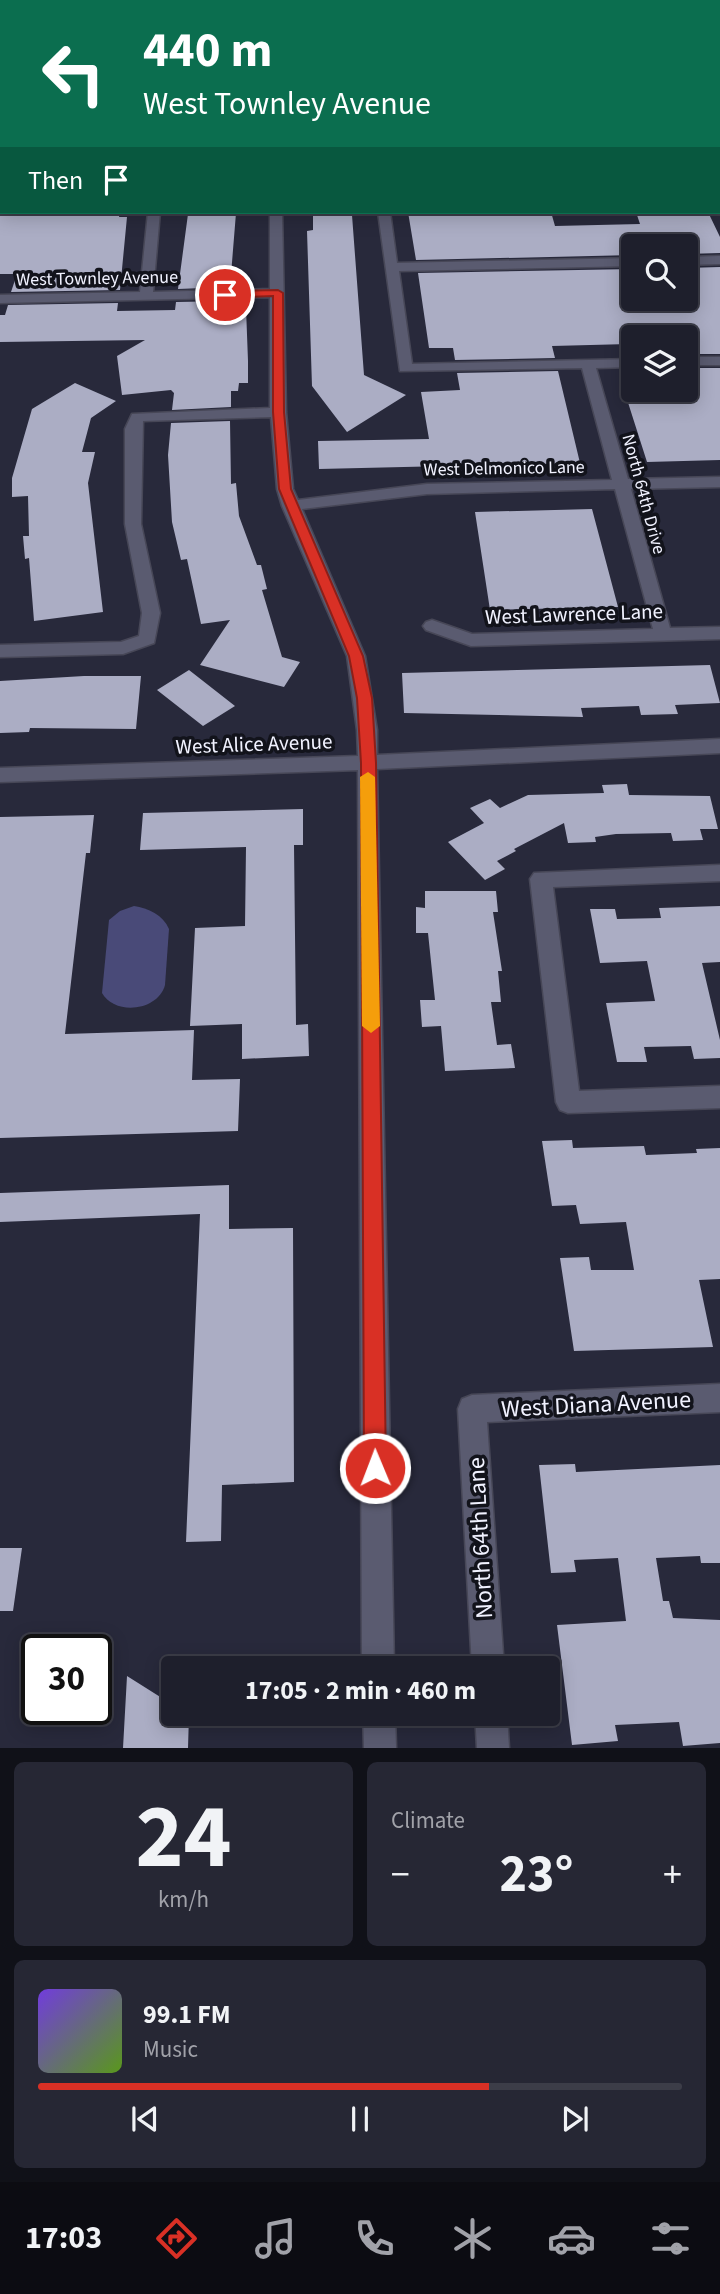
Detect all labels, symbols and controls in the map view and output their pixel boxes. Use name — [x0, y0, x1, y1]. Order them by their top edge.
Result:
text: 440 m — [143, 16, 272, 86]
icon: left — [28, 28, 119, 119]
text: West Townley Avenue — [143, 81, 431, 127]
icon: arrive — [97, 161, 135, 199]
text: Then — [28, 162, 83, 199]
map controls — [621, 234, 698, 402]
button: search — [621, 234, 698, 311]
street label: West Townley Avenue — [16, 265, 178, 292]
pin — [195, 265, 255, 325]
icon: arrive — [206, 276, 244, 314]
button: layers — [621, 325, 698, 402]
street label: North 64th Drive — [615, 431, 672, 557]
street label: West Delmonico Lane — [423, 455, 585, 482]
street label: West Lawrence Lane — [485, 596, 663, 632]
street label: West Alice Avenue — [175, 726, 333, 762]
street label: West Diana Avenue — [500, 1382, 692, 1427]
position arrow — [338, 1431, 412, 1505]
street label: North 64th Lane — [459, 1456, 502, 1620]
speed limit sign: 30 — [21, 1634, 112, 1725]
text: 17:05 · 2 min · 460 m — [245, 1672, 476, 1709]
text: 24 — [135, 1773, 232, 1902]
text: Climate — [391, 1804, 465, 1837]
text: 23° — [500, 1838, 573, 1912]
text: − — [391, 1848, 410, 1902]
text: + — [663, 1848, 682, 1902]
text: km/h — [158, 1883, 209, 1916]
text: 99.1 FM — [143, 1996, 231, 2033]
text: Music — [143, 2033, 198, 2066]
icon: previous — [126, 2100, 164, 2138]
icon: pause — [341, 2100, 379, 2138]
icon: next — [556, 2100, 594, 2138]
icon: directions — [152, 2214, 201, 2263]
icon: music — [251, 2214, 300, 2263]
icon: phone — [350, 2214, 399, 2263]
icon: climate — [448, 2214, 497, 2263]
icon: car — [547, 2214, 596, 2263]
icon: filters — [646, 2214, 695, 2263]
text: 17:03 — [25, 2215, 102, 2261]

